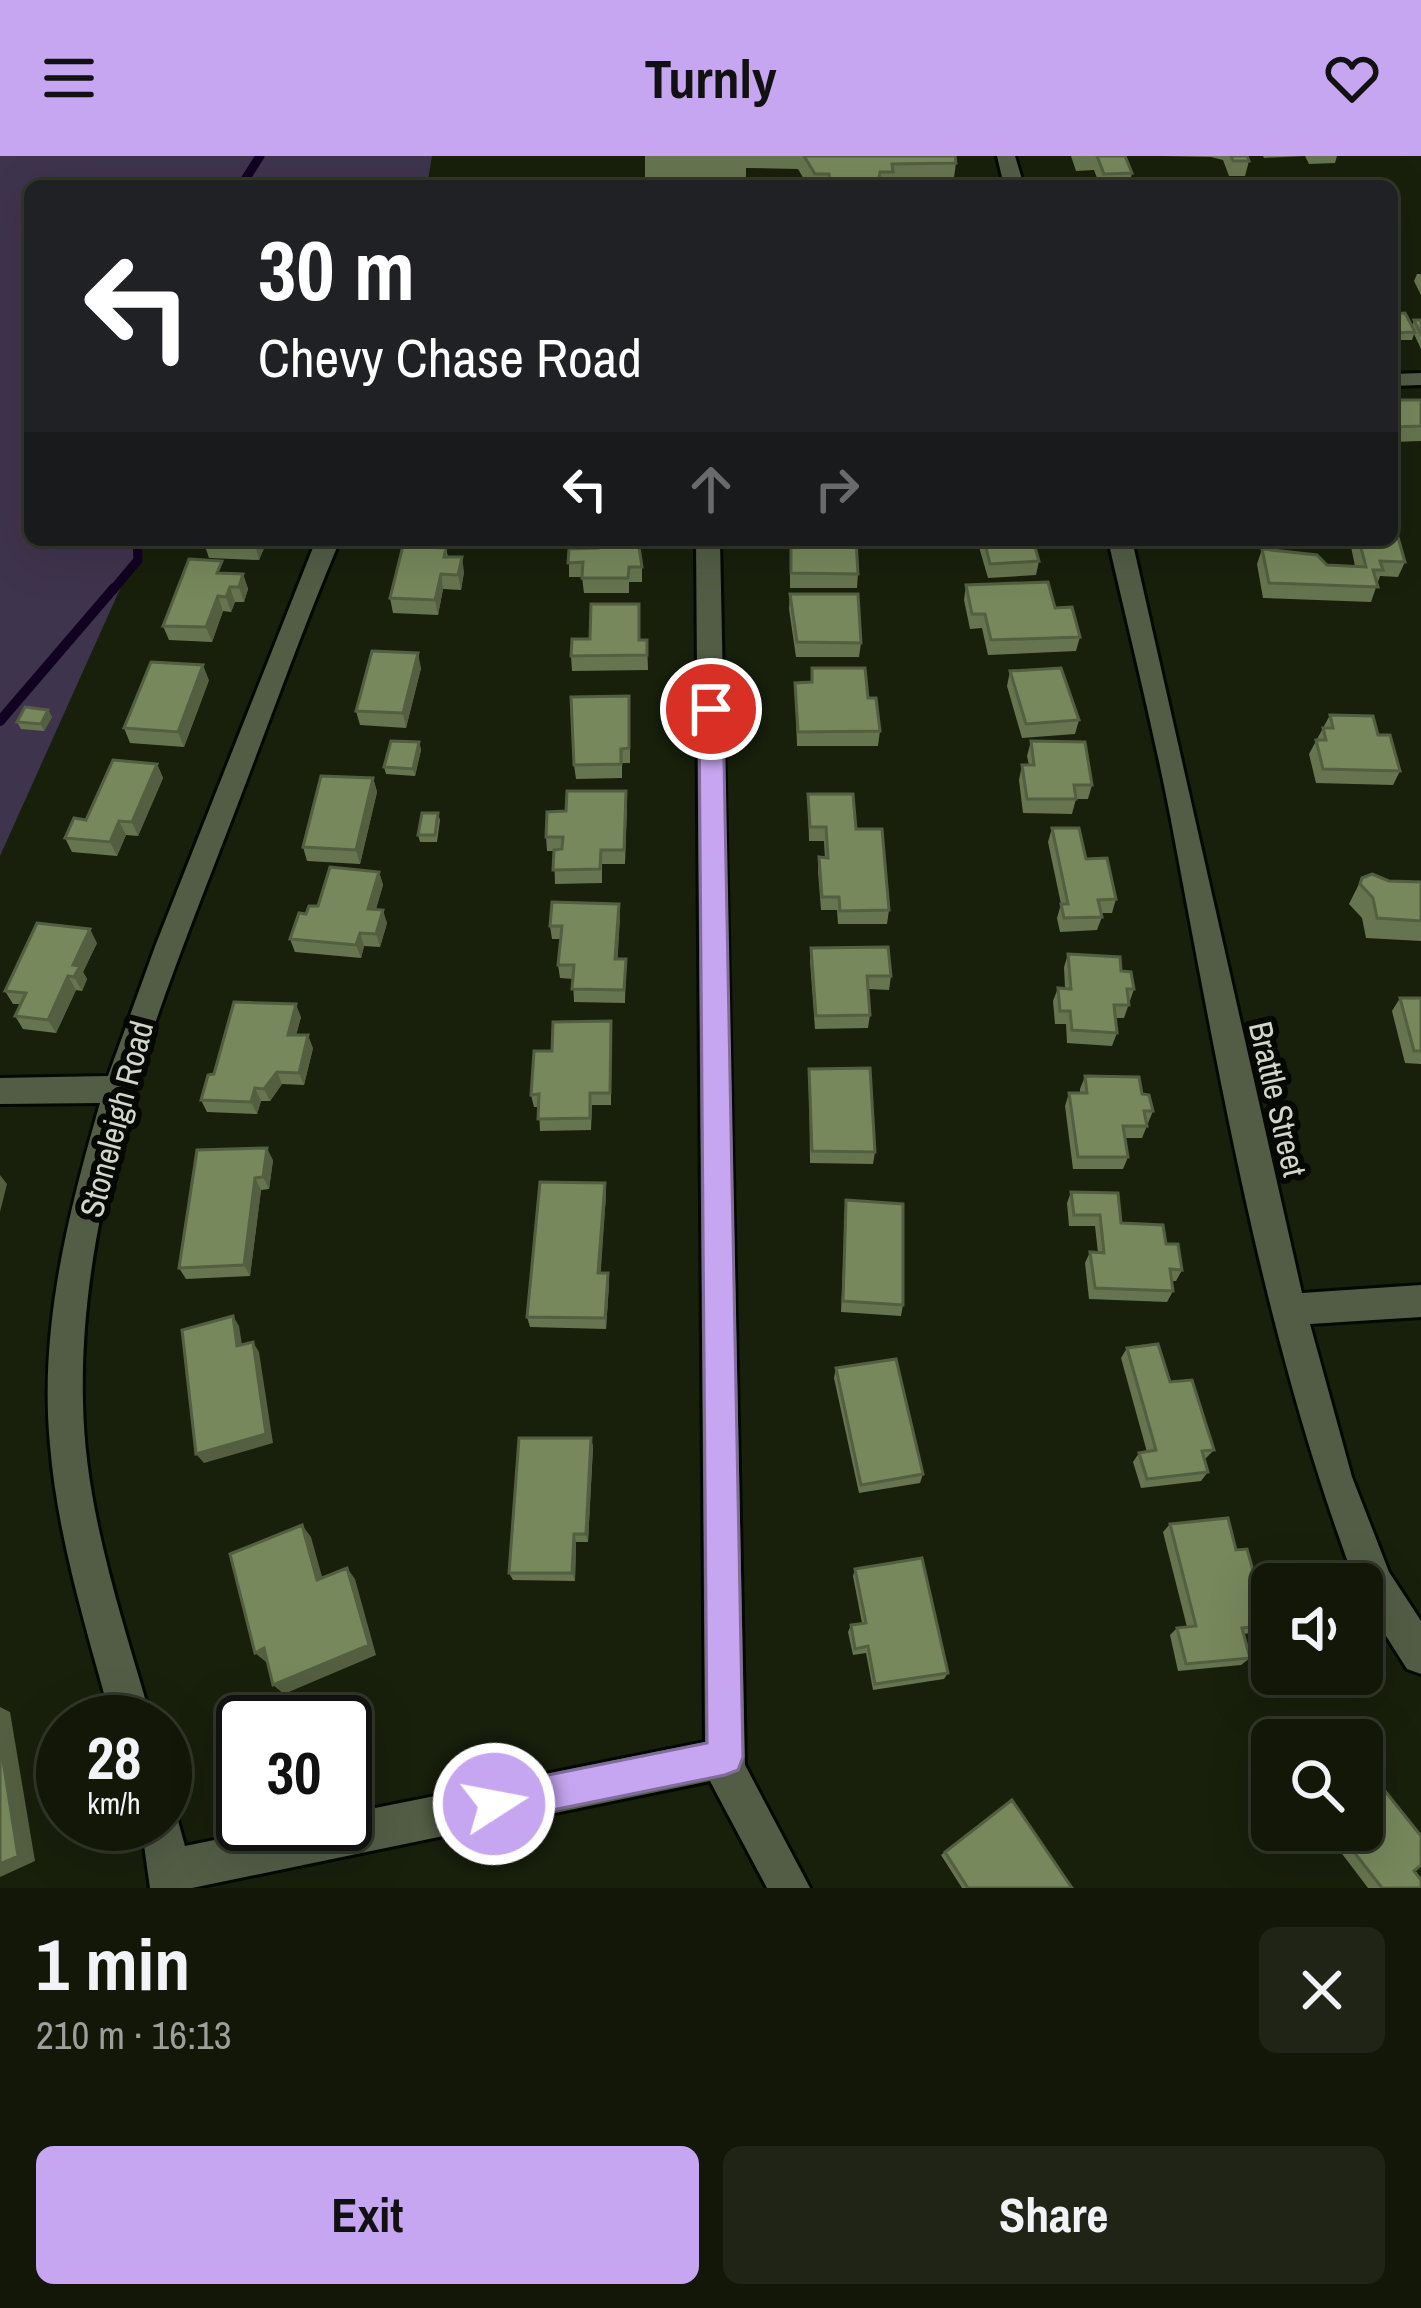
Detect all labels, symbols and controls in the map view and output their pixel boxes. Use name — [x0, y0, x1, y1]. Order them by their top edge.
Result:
text: Turnly — [644, 42, 777, 115]
icon: menu — [36, 45, 102, 111]
icon: heart — [1319, 45, 1385, 111]
text: 30 m — [258, 213, 415, 326]
icon: left — [60, 228, 216, 384]
text: Chevy Chase Road — [258, 321, 642, 394]
icon: left — [552, 456, 618, 522]
icon: ahead — [678, 456, 744, 522]
icon: right — [804, 456, 870, 522]
pin — [660, 658, 762, 760]
icon: arrive — [678, 676, 744, 742]
street label: Stoneleigh Road — [69, 1016, 163, 1222]
street label: Brattle Street — [1239, 1017, 1317, 1181]
map controls — [1251, 1563, 1383, 1851]
button: sound — [1251, 1563, 1383, 1695]
speed limit sign: 30 — [216, 1695, 372, 1851]
text: 28 — [87, 1717, 141, 1798]
button: search — [1251, 1719, 1383, 1851]
position arrow — [431, 1741, 557, 1867]
text: km/h — [87, 1783, 141, 1823]
text: 1 min — [36, 1915, 190, 2012]
button: close — [1259, 1927, 1385, 2053]
text: 210 m · 16:13 — [36, 2009, 232, 2061]
button: Exit — [36, 2146, 699, 2284]
button: Share — [723, 2146, 1385, 2284]

